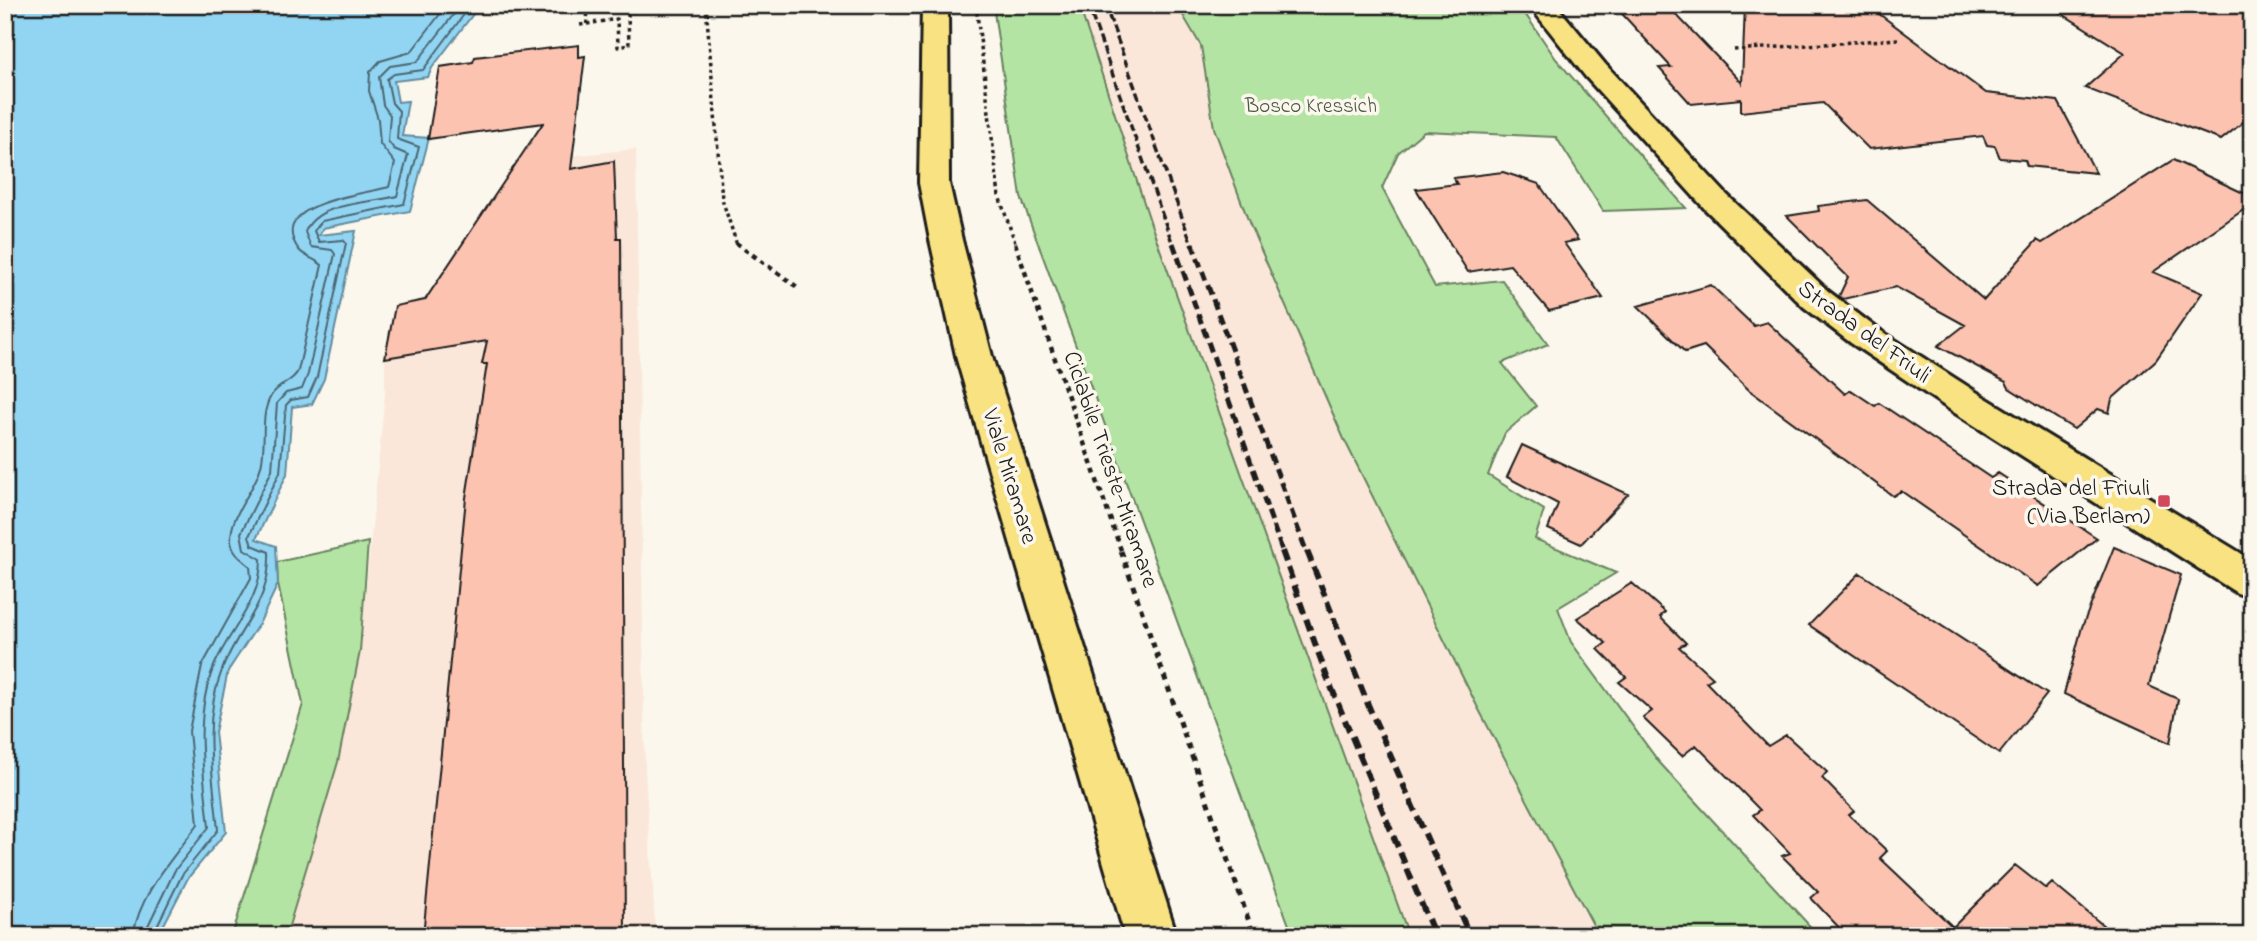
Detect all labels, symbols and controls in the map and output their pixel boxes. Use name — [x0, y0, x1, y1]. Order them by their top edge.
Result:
park label: Bosco Kressich — [1244, 92, 1377, 122]
street label: Strada del Friuli — [1789, 272, 1938, 394]
street label: Ciclabile Trieste-Miramare — [1053, 347, 1167, 593]
street label: Viale Miramare — [971, 404, 1046, 549]
place label: Strada del Friuli (Via Berlam) — [1992, 472, 2150, 535]
marker: Strada del Friuli (Via Berlam) — [2156, 493, 2172, 509]

